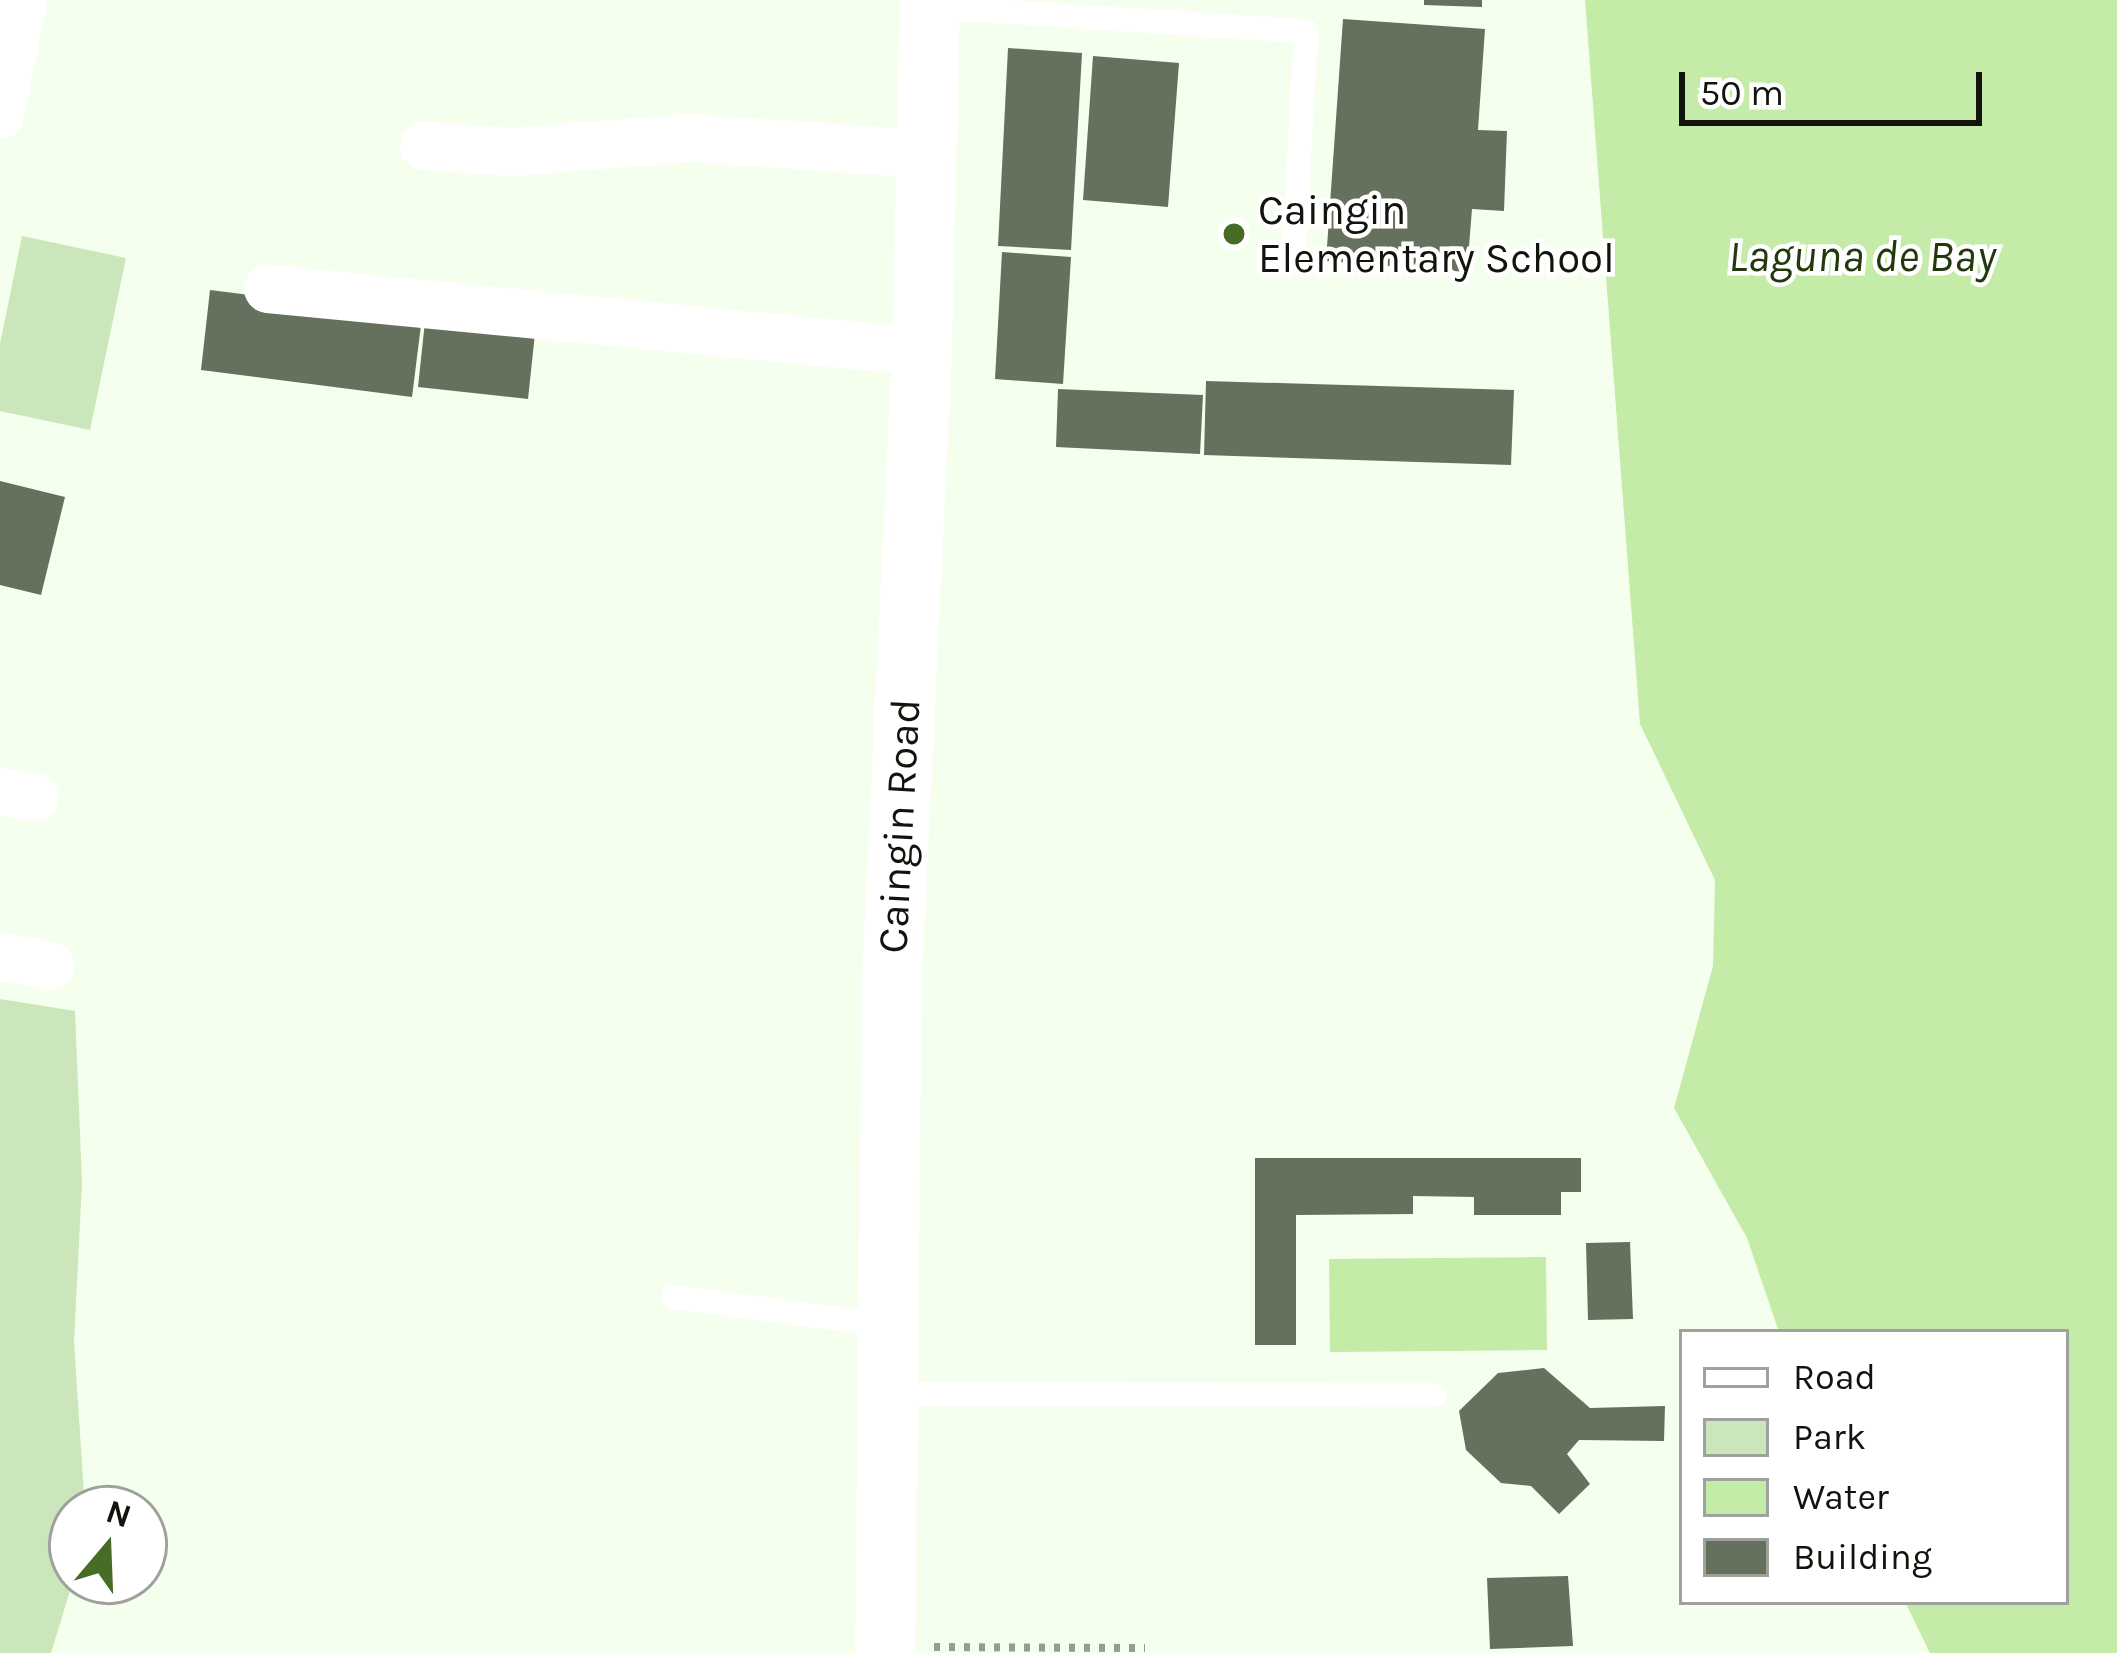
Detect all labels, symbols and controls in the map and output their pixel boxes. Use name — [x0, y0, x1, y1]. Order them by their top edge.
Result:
scale bar — [1685, 48, 1988, 122]
text: 50 m — [1700, 72, 1784, 114]
place label: Caingin Elementary School — [1258, 185, 1615, 284]
marker: Caingin Elementary School — [1221, 221, 1247, 247]
water label: Laguna de Bay — [1728, 230, 1996, 284]
street label: Caingin Road — [867, 697, 931, 955]
legend — [1679, 1329, 2069, 1605]
text: Road — [1793, 1356, 1876, 1398]
text: Park — [1793, 1416, 1866, 1458]
text: Water — [1793, 1476, 1889, 1518]
north arrow — [48, 1485, 168, 1605]
text: N — [101, 1492, 136, 1536]
text: Building — [1793, 1536, 1932, 1578]

